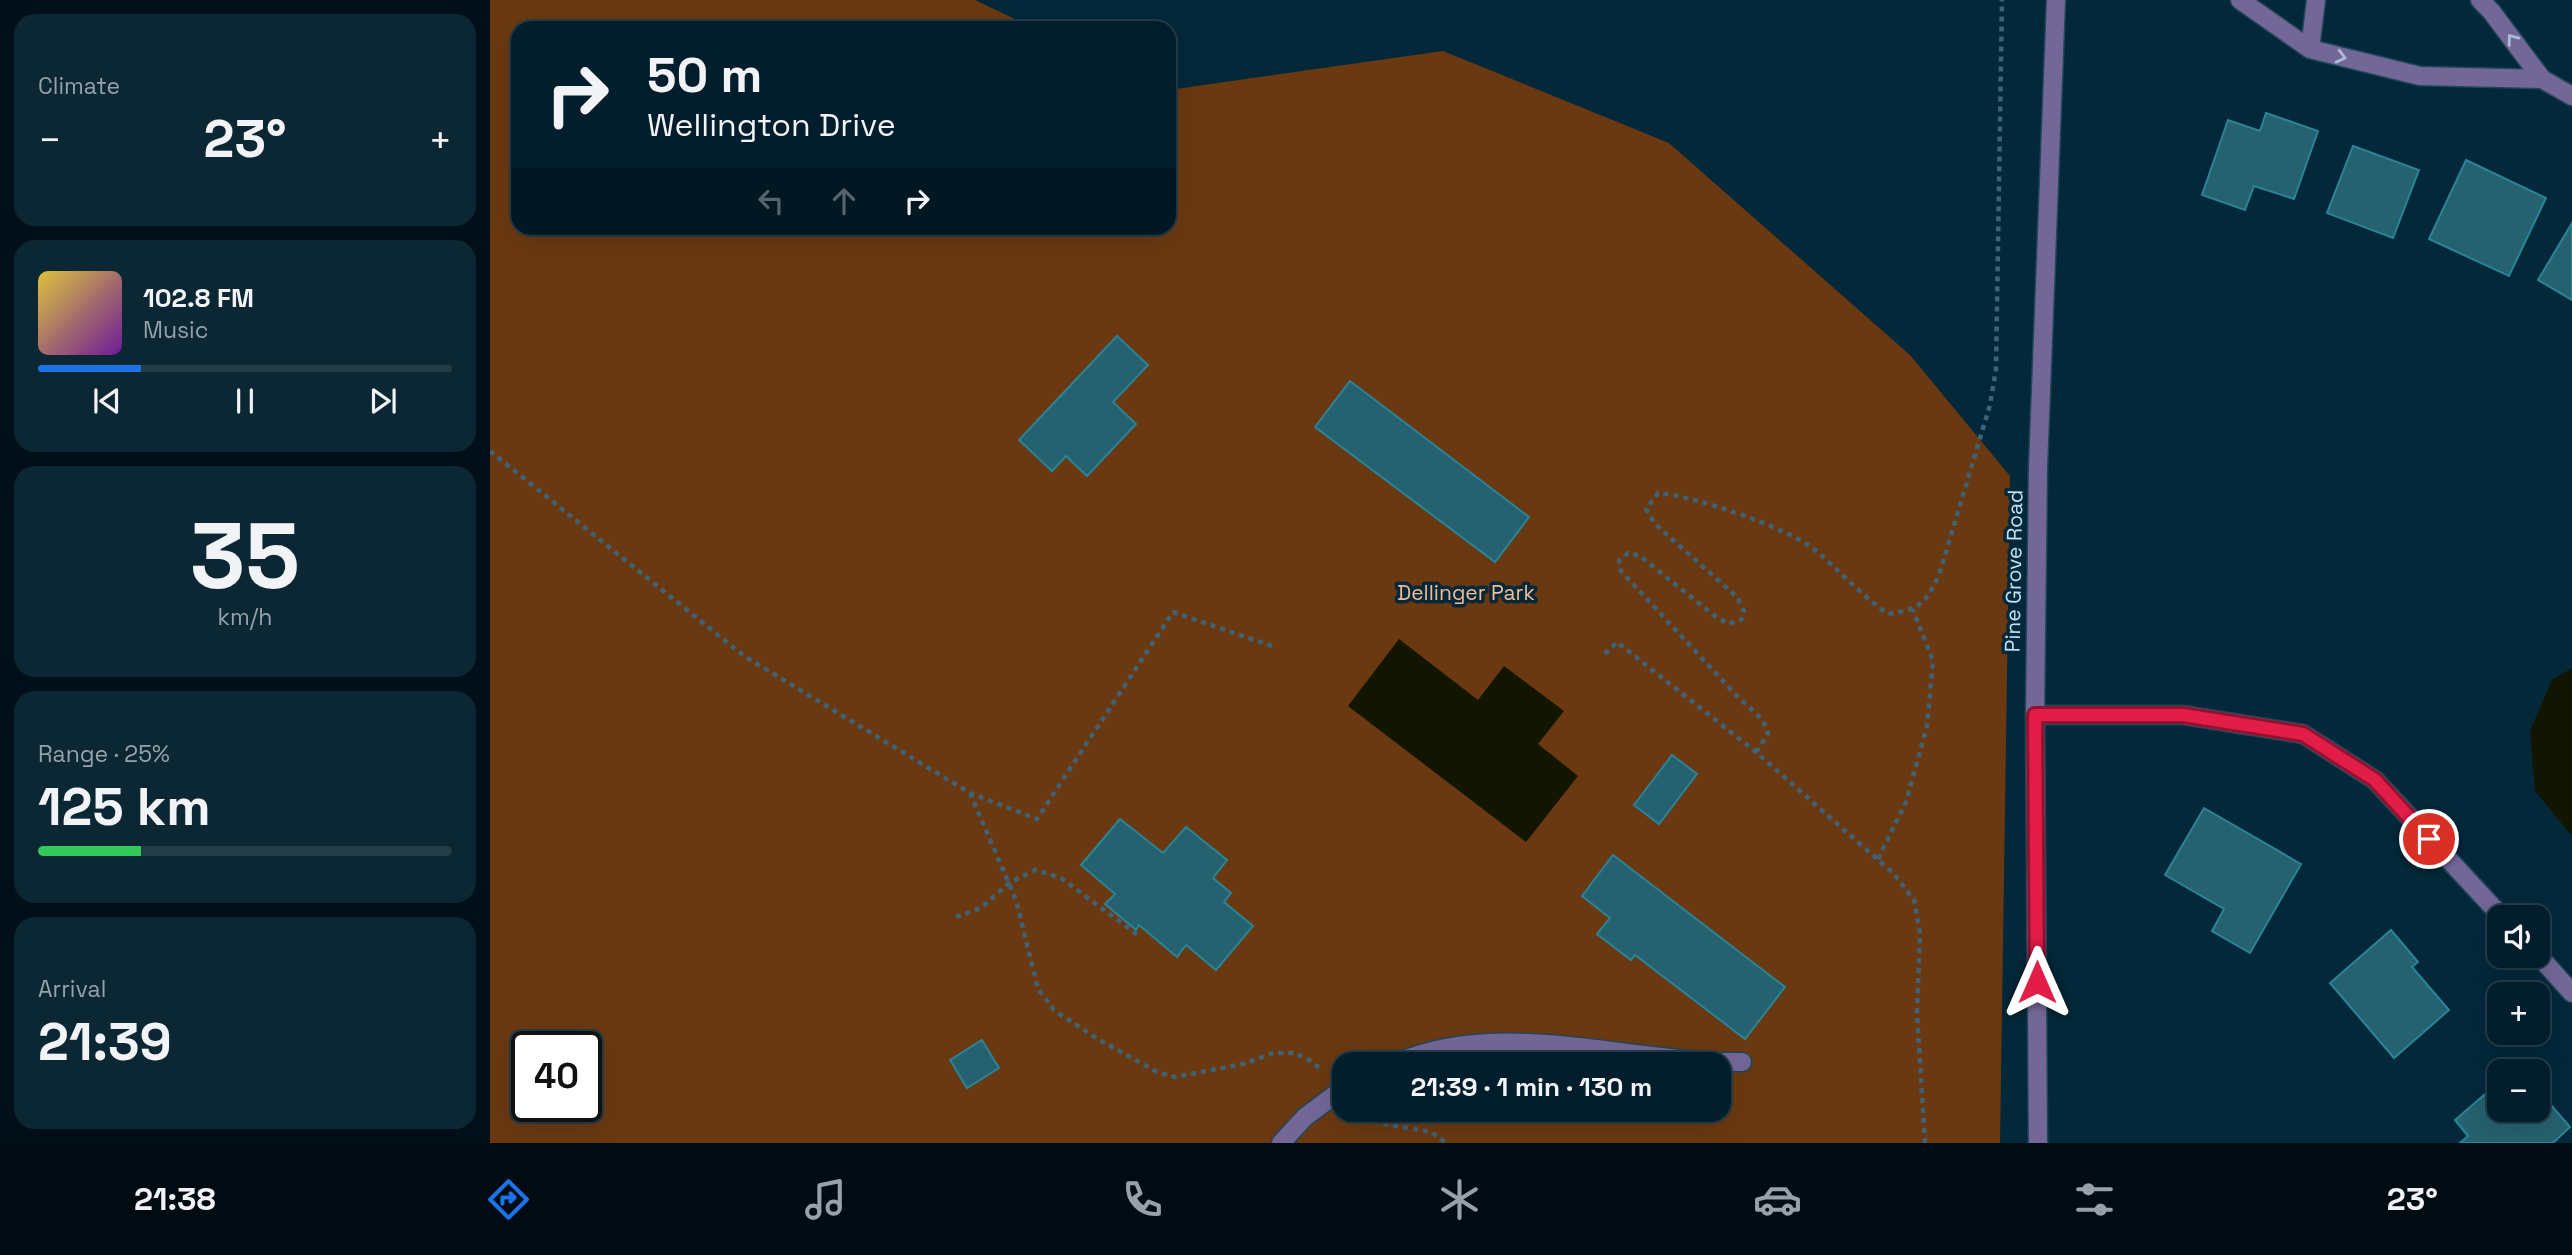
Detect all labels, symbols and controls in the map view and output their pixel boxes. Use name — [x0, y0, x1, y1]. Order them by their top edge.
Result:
one-way arrow — [2508, 34, 2520, 47]
text: 50 m — [647, 44, 762, 106]
one-way arrow — [2335, 48, 2347, 63]
icon: right — [532, 49, 623, 140]
text: Climate — [38, 71, 120, 101]
text: Wellington Drive — [647, 105, 896, 145]
text: 23° — [204, 106, 287, 172]
text: − — [38, 116, 62, 164]
text: + — [428, 116, 452, 164]
icon: left — [752, 182, 790, 220]
icon: ahead — [825, 182, 863, 220]
icon: right — [898, 182, 936, 220]
text: 102.8 FM — [143, 281, 254, 315]
text: Music — [143, 315, 208, 345]
icon: previous — [88, 382, 126, 420]
icon: pause — [226, 382, 264, 420]
icon: next — [364, 382, 402, 420]
street label: Pine Grove Road — [1999, 489, 2028, 653]
text: 35 — [190, 498, 300, 615]
park label: Dellinger Park — [1397, 579, 1535, 606]
text: km/h — [218, 602, 272, 632]
text: Range · 25% — [38, 739, 170, 769]
text: 125 km — [38, 774, 211, 840]
pin — [2399, 809, 2459, 869]
icon: arrive — [2410, 820, 2448, 858]
map controls — [2487, 905, 2550, 1122]
button: sound — [2487, 905, 2550, 968]
position arrow — [2000, 945, 2074, 1019]
text: Arrival — [38, 974, 106, 1004]
button: + — [2487, 982, 2550, 1045]
text: 21:39 — [38, 1009, 172, 1075]
speed limit sign: 40 — [511, 1031, 602, 1122]
button: − — [2487, 1059, 2550, 1122]
text: 21:39 · 1 min · 130 m — [1411, 1070, 1652, 1104]
icon: directions — [484, 1175, 533, 1224]
icon: music — [801, 1175, 850, 1224]
icon: phone — [1118, 1175, 1167, 1224]
icon: climate — [1435, 1175, 1484, 1224]
icon: car — [1753, 1175, 1802, 1224]
icon: filters — [2070, 1175, 2119, 1224]
text: 21:38 — [134, 1179, 216, 1219]
text: 23° — [2387, 1179, 2438, 1219]

